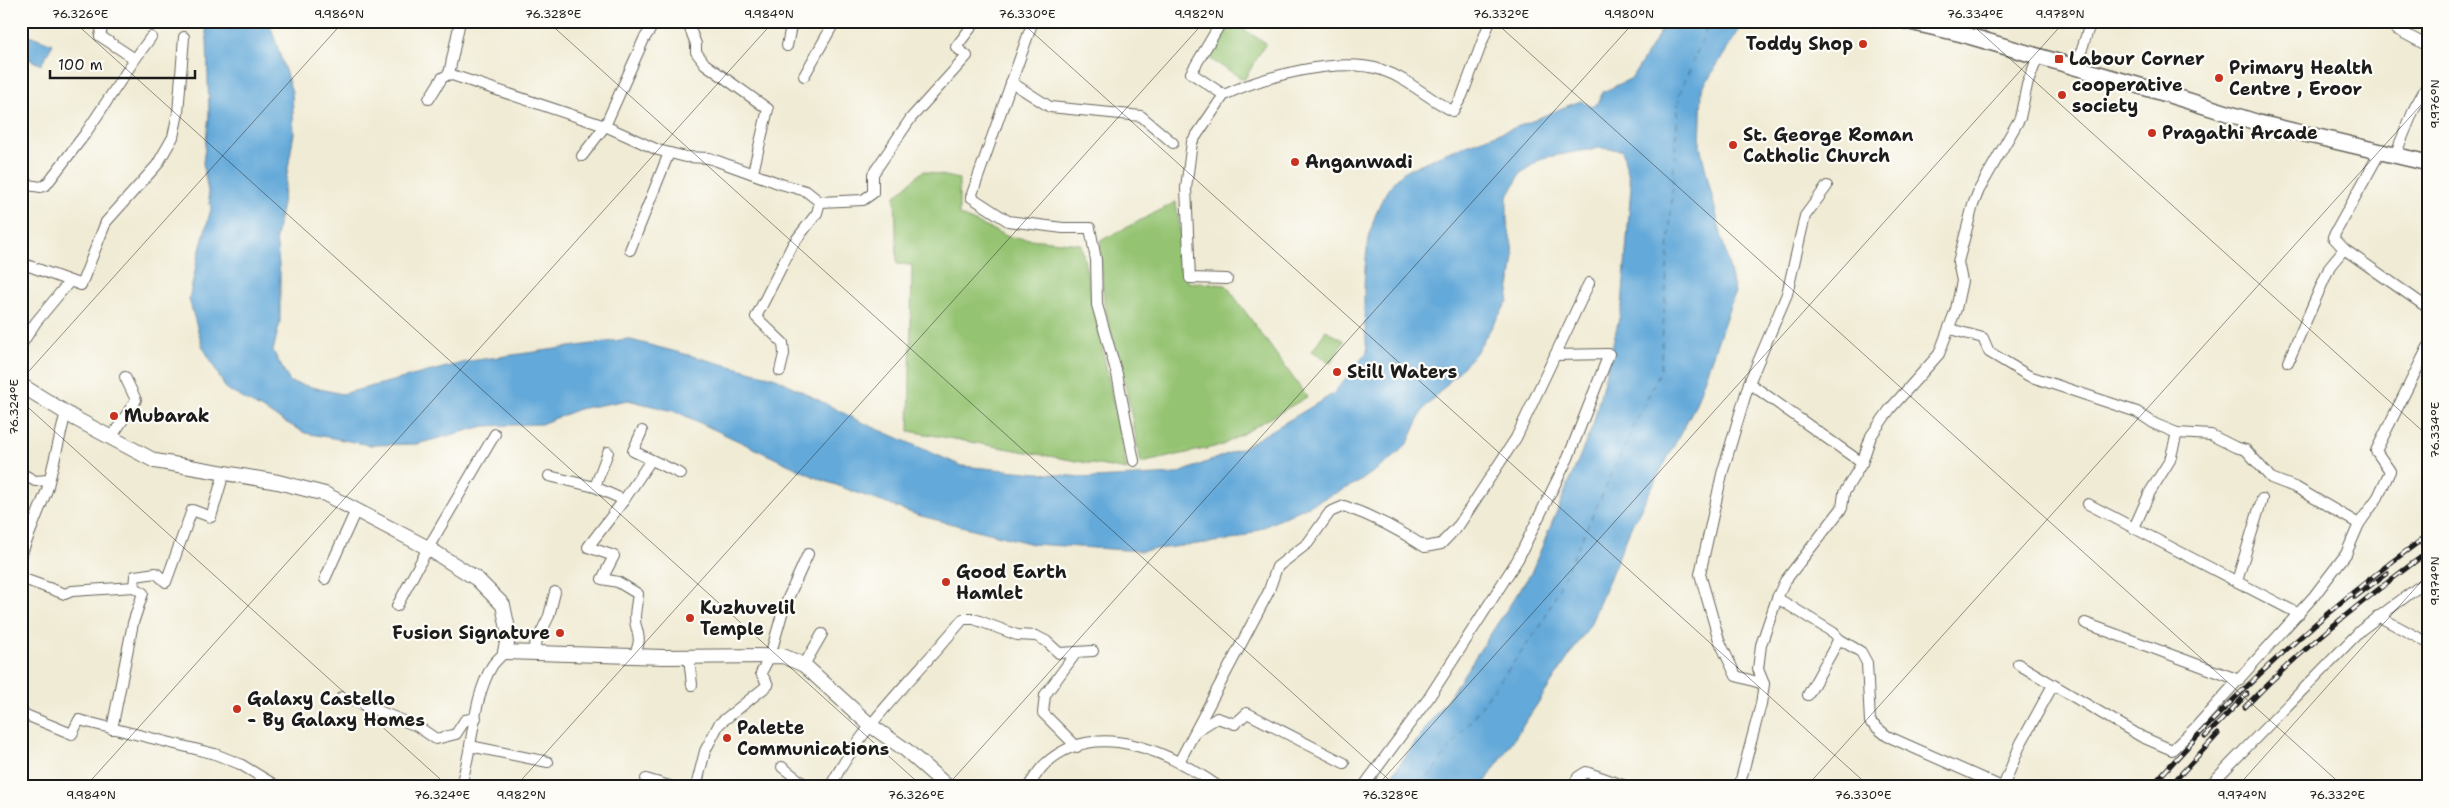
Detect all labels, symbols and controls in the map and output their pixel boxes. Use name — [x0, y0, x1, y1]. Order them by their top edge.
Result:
text: 76.326°E — [52, 6, 108, 22]
text: 9.986°N — [314, 6, 364, 22]
text: 76.328°E — [525, 6, 581, 22]
text: 9.984°N — [744, 6, 794, 22]
text: 76.330°E — [999, 6, 1055, 22]
text: 9.982°N — [1174, 6, 1224, 22]
text: 76.332°E — [1473, 6, 1529, 22]
text: 9.980°N — [1604, 6, 1654, 22]
text: 76.334°E — [1947, 6, 2003, 22]
text: 9.978°N — [2035, 6, 2085, 22]
place label: Toddy Shop — [1746, 32, 1853, 56]
marker: Toddy Shop — [1857, 38, 1869, 50]
place label: Labour Corner — [2069, 47, 2205, 71]
scale bar — [50, 48, 195, 80]
marker: Labour Corner — [2053, 53, 2065, 65]
text: 100 m — [58, 55, 103, 75]
place label: Primary Health Centre , Eroor — [2229, 56, 2373, 101]
marker: Primary Health Centre , Eroor — [2213, 72, 2225, 84]
place label: cooperative society — [2072, 73, 2183, 118]
text: 9.976°N — [2427, 79, 2443, 129]
marker: cooperative society — [2056, 89, 2068, 101]
place label: Pragathi Arcade — [2162, 121, 2318, 145]
place label: St. George Roman Catholic Church — [1743, 123, 1914, 168]
marker: Pragathi Arcade — [2146, 127, 2158, 139]
marker: St. George Roman Catholic Church — [1727, 139, 1739, 151]
place label: Anganwadi — [1305, 150, 1413, 174]
marker: Anganwadi — [1289, 156, 1301, 168]
place label: Still Waters — [1347, 360, 1457, 384]
marker: Still Waters — [1331, 366, 1343, 378]
text: 76.324°E — [6, 379, 22, 435]
text: 76.334°E — [2427, 402, 2443, 458]
place label: Mubarak — [124, 404, 210, 428]
marker: Mubarak — [108, 410, 120, 422]
text: 9.974°N — [2427, 556, 2443, 606]
place label: Good Earth Hamlet — [956, 560, 1067, 605]
marker: Good Earth Hamlet — [940, 576, 952, 588]
place label: Kuzhuvelil Temple — [700, 596, 796, 641]
marker: Kuzhuvelil Temple — [684, 612, 696, 624]
place label: Fusion Signature — [392, 621, 550, 645]
marker: Fusion Signature — [554, 627, 566, 639]
place label: Galaxy Castello - By Galaxy Homes — [247, 687, 425, 732]
marker: Galaxy Castello - By Galaxy Homes — [231, 703, 243, 715]
place label: Palette Communications — [737, 716, 889, 761]
marker: Palette Communications — [721, 732, 733, 744]
text: 9.984°N — [66, 787, 116, 803]
text: 76.324°E — [414, 787, 470, 803]
text: 9.982°N — [496, 787, 546, 803]
text: 76.326°E — [888, 787, 944, 803]
text: 76.328°E — [1362, 787, 1418, 803]
text: 76.330°E — [1835, 787, 1891, 803]
text: 9.974°N — [2217, 787, 2267, 803]
text: 76.332°E — [2309, 787, 2365, 803]

